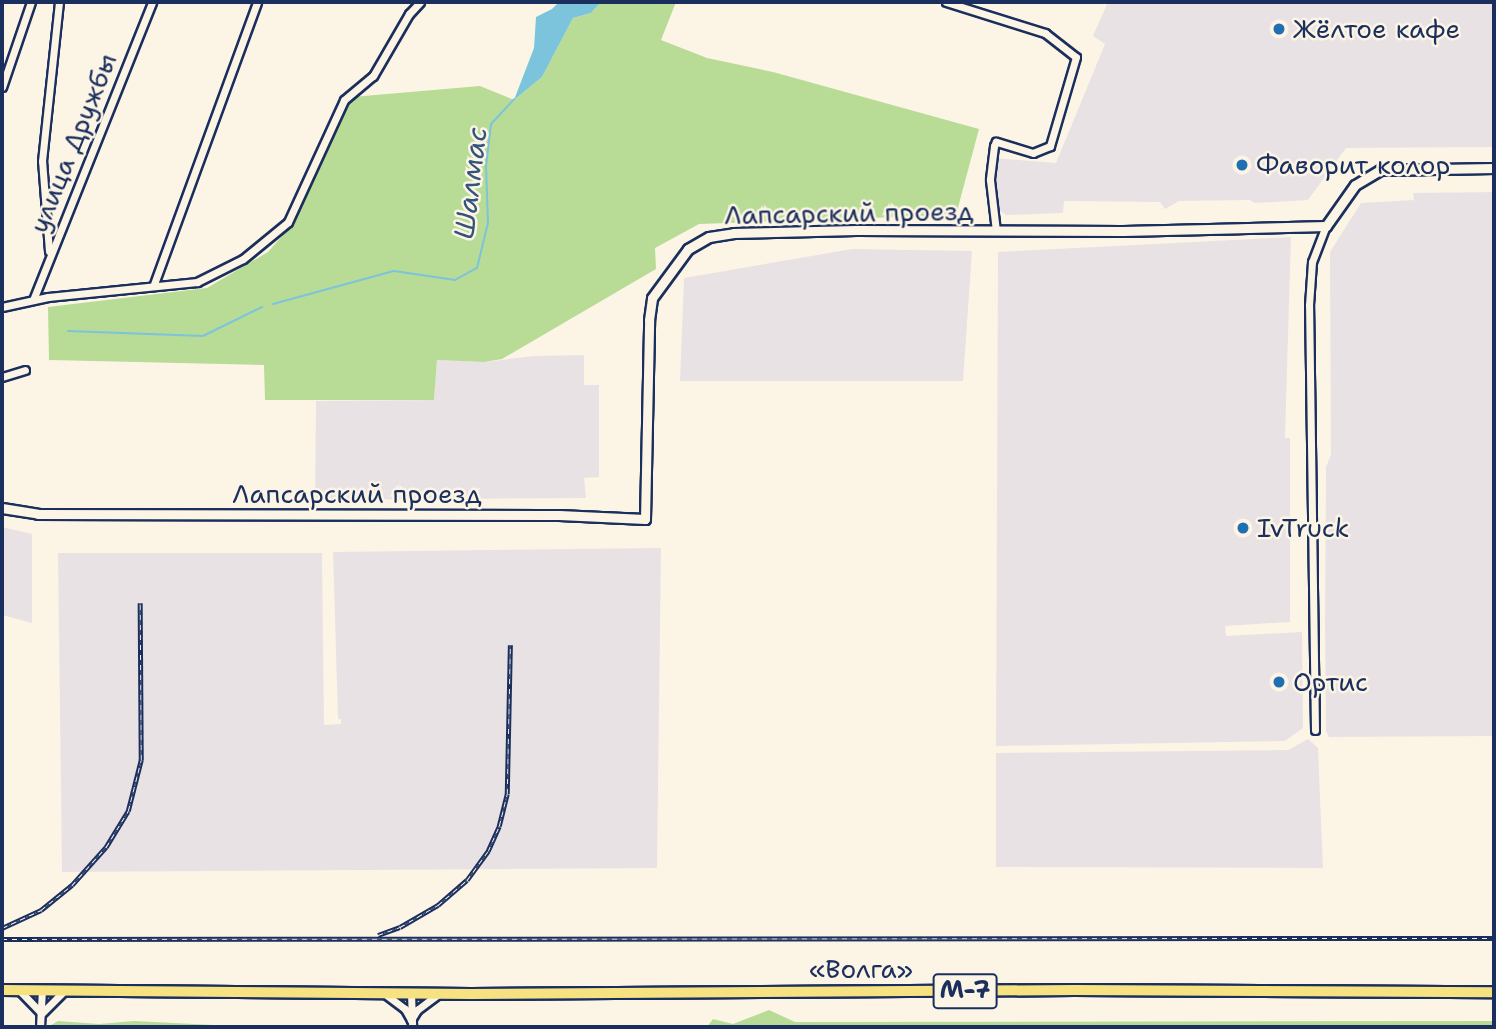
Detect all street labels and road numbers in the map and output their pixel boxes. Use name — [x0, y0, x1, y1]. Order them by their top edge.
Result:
street label: улица Дружбы — [23, 49, 123, 237]
street label: Лапсарский проезд — [724, 195, 974, 231]
street label: Лапсарский проезд — [232, 478, 482, 510]
street label: «Волга» — [809, 953, 913, 985]
road number: М-7 — [932, 971, 998, 1012]

